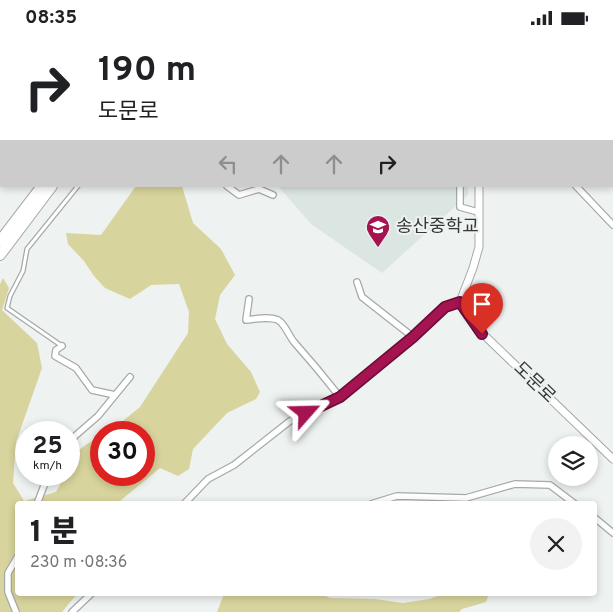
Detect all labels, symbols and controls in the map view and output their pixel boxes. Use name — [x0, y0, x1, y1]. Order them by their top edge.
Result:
text: 08:35 — [25, 6, 77, 30]
text: 190 m — [98, 49, 196, 93]
icon: right — [15, 55, 80, 120]
text: 도문로 — [98, 99, 159, 126]
icon: left — [214, 150, 242, 178]
icon: ahead — [267, 150, 295, 178]
icon: ahead — [320, 150, 348, 178]
icon: right — [373, 150, 401, 178]
school or university icon: 송산중학교 — [365, 214, 391, 248]
place label: 송산중학교 — [396, 216, 479, 239]
pin — [461, 283, 503, 334]
icon: arrive — [468, 290, 496, 318]
street label: 도문로 — [508, 357, 560, 409]
position arrow — [279, 386, 331, 438]
speed limit sign: 30 — [90, 421, 155, 486]
text: 25 — [32, 431, 63, 463]
map controls — [548, 436, 598, 486]
button: layers — [548, 436, 598, 486]
text: km/h — [33, 458, 62, 474]
text: 1 분 — [30, 515, 78, 552]
button: close — [530, 518, 582, 570]
text: 230 m · 08:36 — [30, 553, 127, 573]

